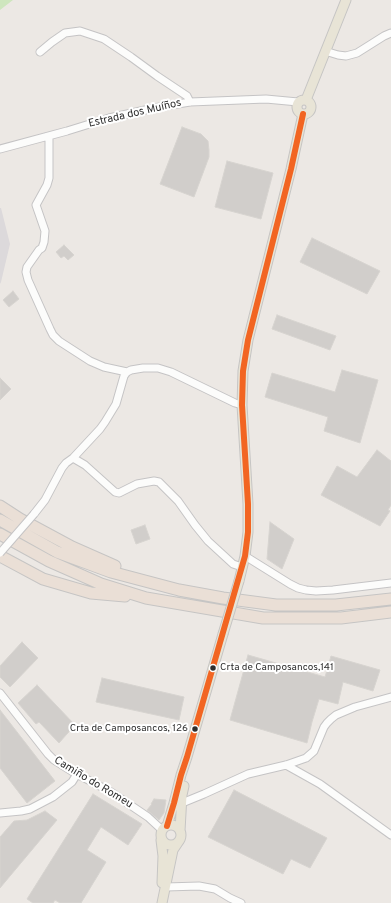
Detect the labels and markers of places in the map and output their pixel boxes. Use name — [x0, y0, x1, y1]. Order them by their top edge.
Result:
place label: Crta de Camposancos,141 — [220, 662, 334, 674]
marker: Crta de Camposancos,141 — [208, 663, 218, 673]
place label: Crta de Camposancos, 126 — [70, 723, 188, 735]
marker: Crta de Camposancos, 126 — [190, 724, 200, 734]

